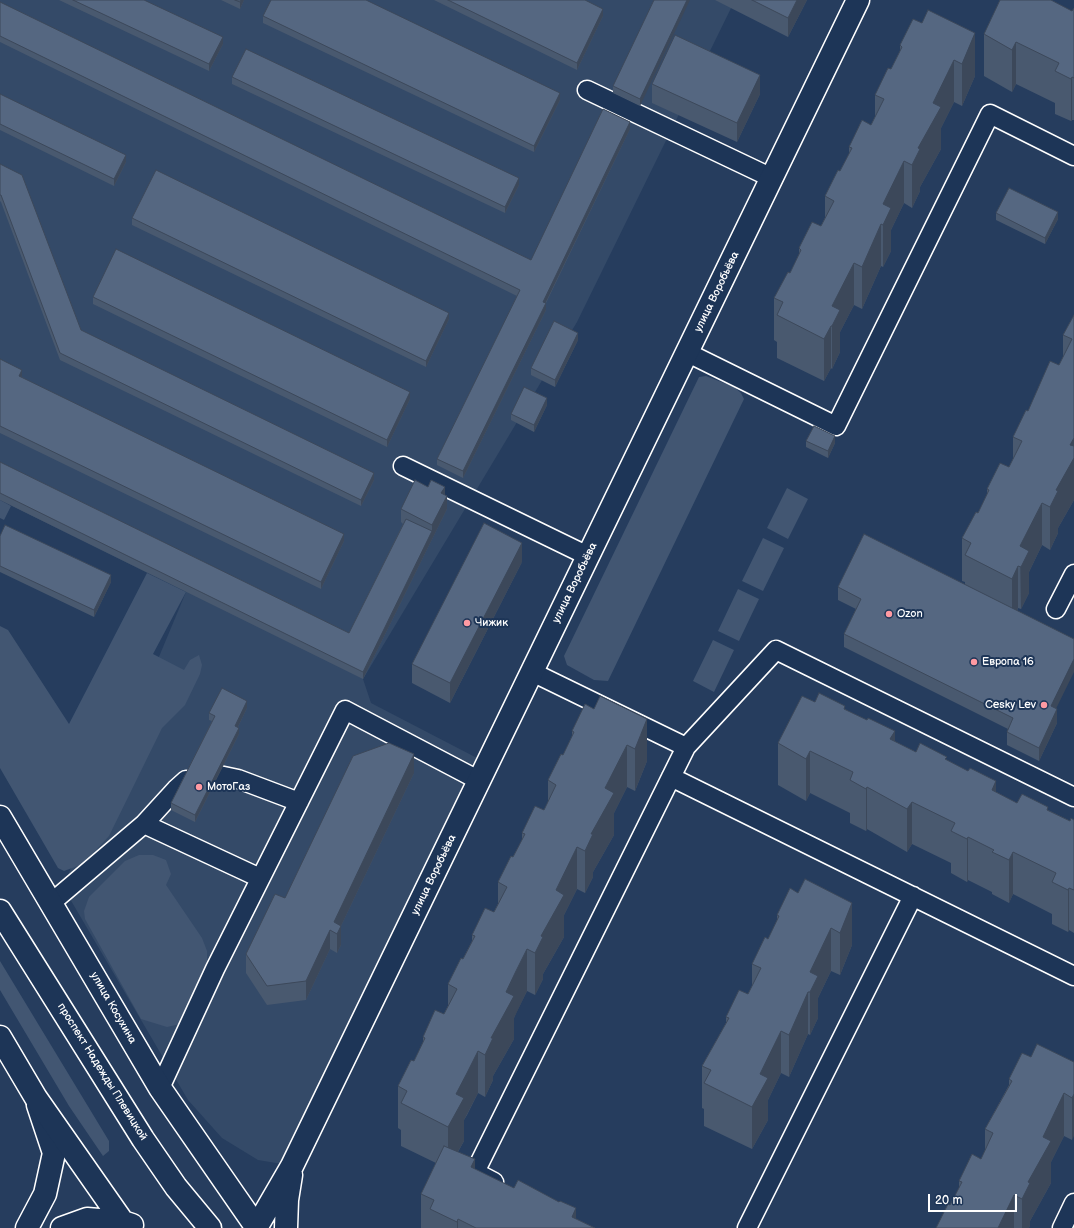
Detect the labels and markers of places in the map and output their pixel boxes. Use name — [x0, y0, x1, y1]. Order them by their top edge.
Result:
place label: Ozon — [897, 607, 923, 621]
marker: Ozon — [884, 609, 894, 619]
place label: Чижик — [475, 616, 508, 630]
marker: Чижик — [462, 618, 472, 628]
place label: Европа 16 — [982, 655, 1034, 669]
marker: Европа 16 — [969, 657, 979, 667]
place label: Cesky Lev — [985, 698, 1036, 712]
marker: Cesky Lev — [1039, 700, 1049, 710]
place label: МотоГаз — [207, 780, 250, 794]
marker: МотоГаз — [194, 782, 204, 792]

